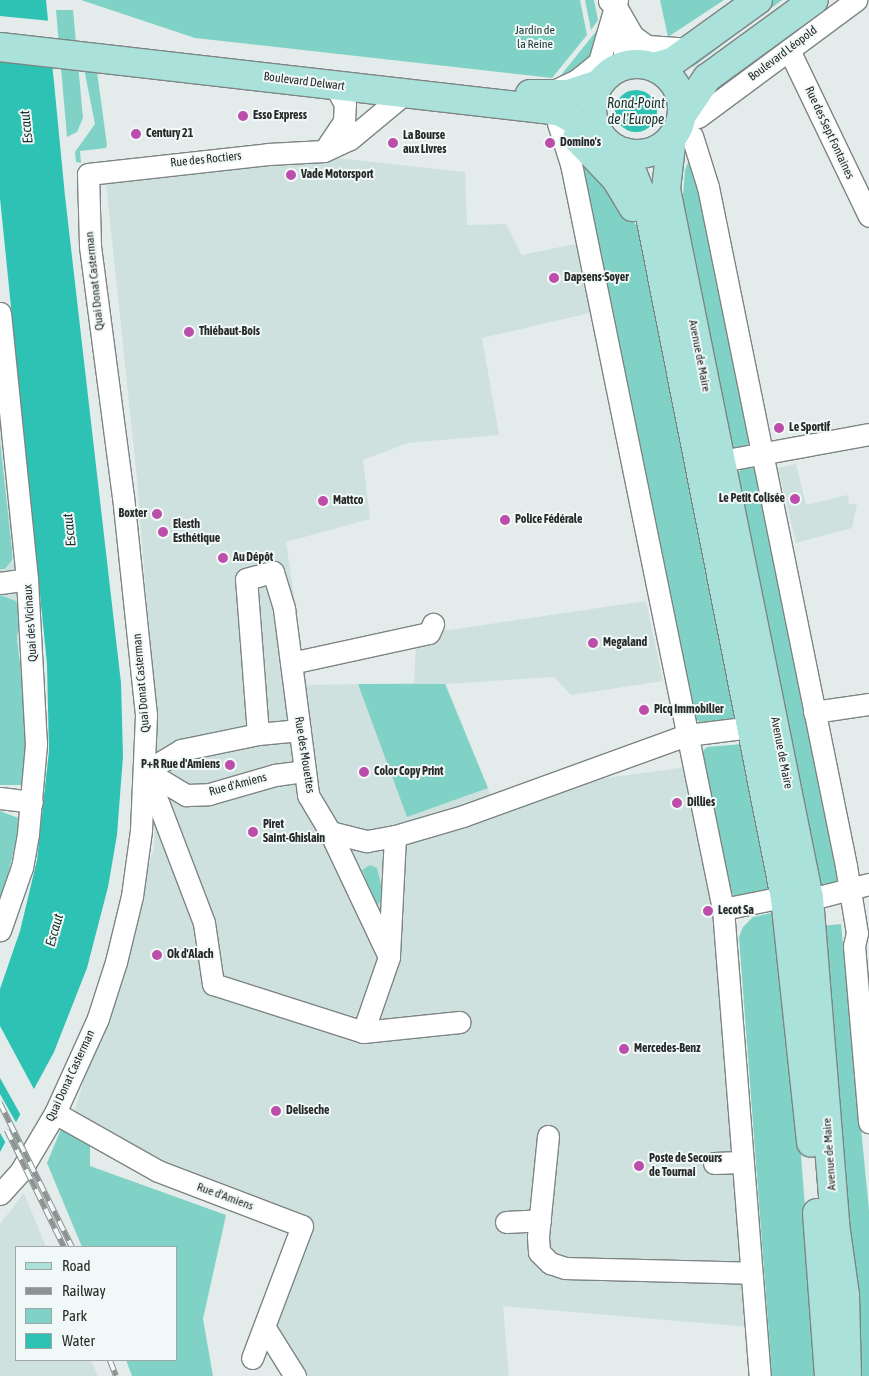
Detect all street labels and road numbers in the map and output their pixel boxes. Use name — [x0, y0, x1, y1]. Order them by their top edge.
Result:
street label: Boulevard Léopold — [746, 23, 820, 85]
street label: Boulevard Delwart — [263, 70, 345, 94]
street label: Rue des Sept Fontaines — [801, 84, 857, 182]
street label: Rue des Roctiers — [170, 149, 242, 171]
street label: Quai Donat Casterman — [83, 231, 107, 331]
street label: Avenue de Maire — [685, 319, 713, 393]
street label: Quai des Vicinaux — [21, 584, 41, 662]
street label: Quai Donat Casterman — [131, 633, 153, 733]
street label: Rue des Mouettes — [291, 716, 317, 794]
street label: Avenue de Maire — [767, 716, 795, 790]
street label: Rue d'Amiens — [207, 770, 269, 800]
street label: Quai Donat Casterman — [44, 1028, 98, 1124]
street label: Avenue de Maire — [820, 1117, 840, 1191]
street label: Rue d'Amiens — [195, 1180, 255, 1214]

